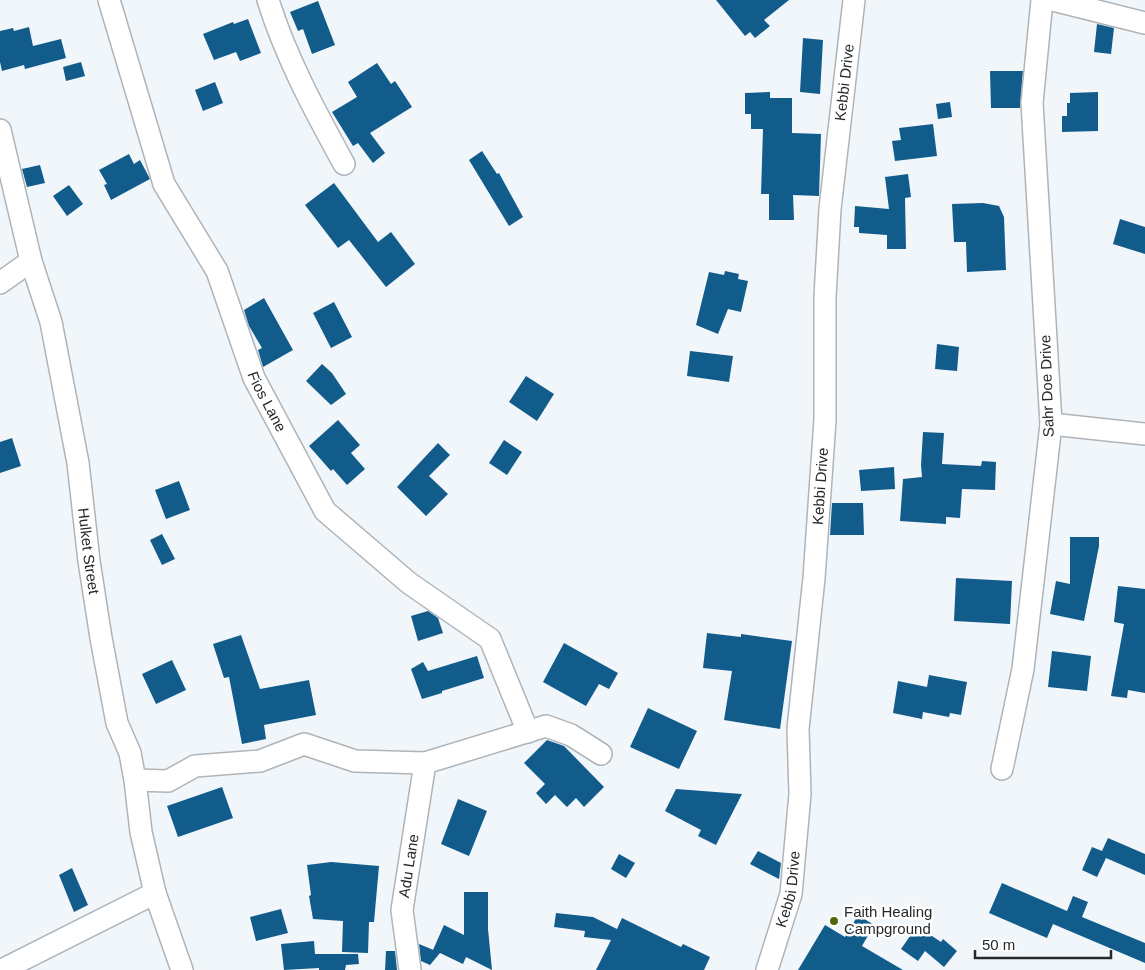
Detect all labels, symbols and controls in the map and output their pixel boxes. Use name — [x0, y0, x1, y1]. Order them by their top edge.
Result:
street label: Kebbi Drive — [831, 43, 857, 122]
street label: Sahr Doe Drive — [1036, 334, 1057, 438]
street label: Fios Lane — [244, 369, 290, 435]
street label: Kebbi Drive — [809, 447, 831, 525]
street label: Hulket Street — [75, 507, 103, 596]
street label: Adu Lane — [395, 833, 422, 899]
street label: Kebbi Drive — [772, 850, 803, 929]
place label: Faith Healing Campground — [844, 903, 932, 937]
marker: Faith Healing Campground — [828, 915, 840, 927]
scale bar — [975, 928, 1111, 960]
text: 50 m — [982, 936, 1015, 953]

